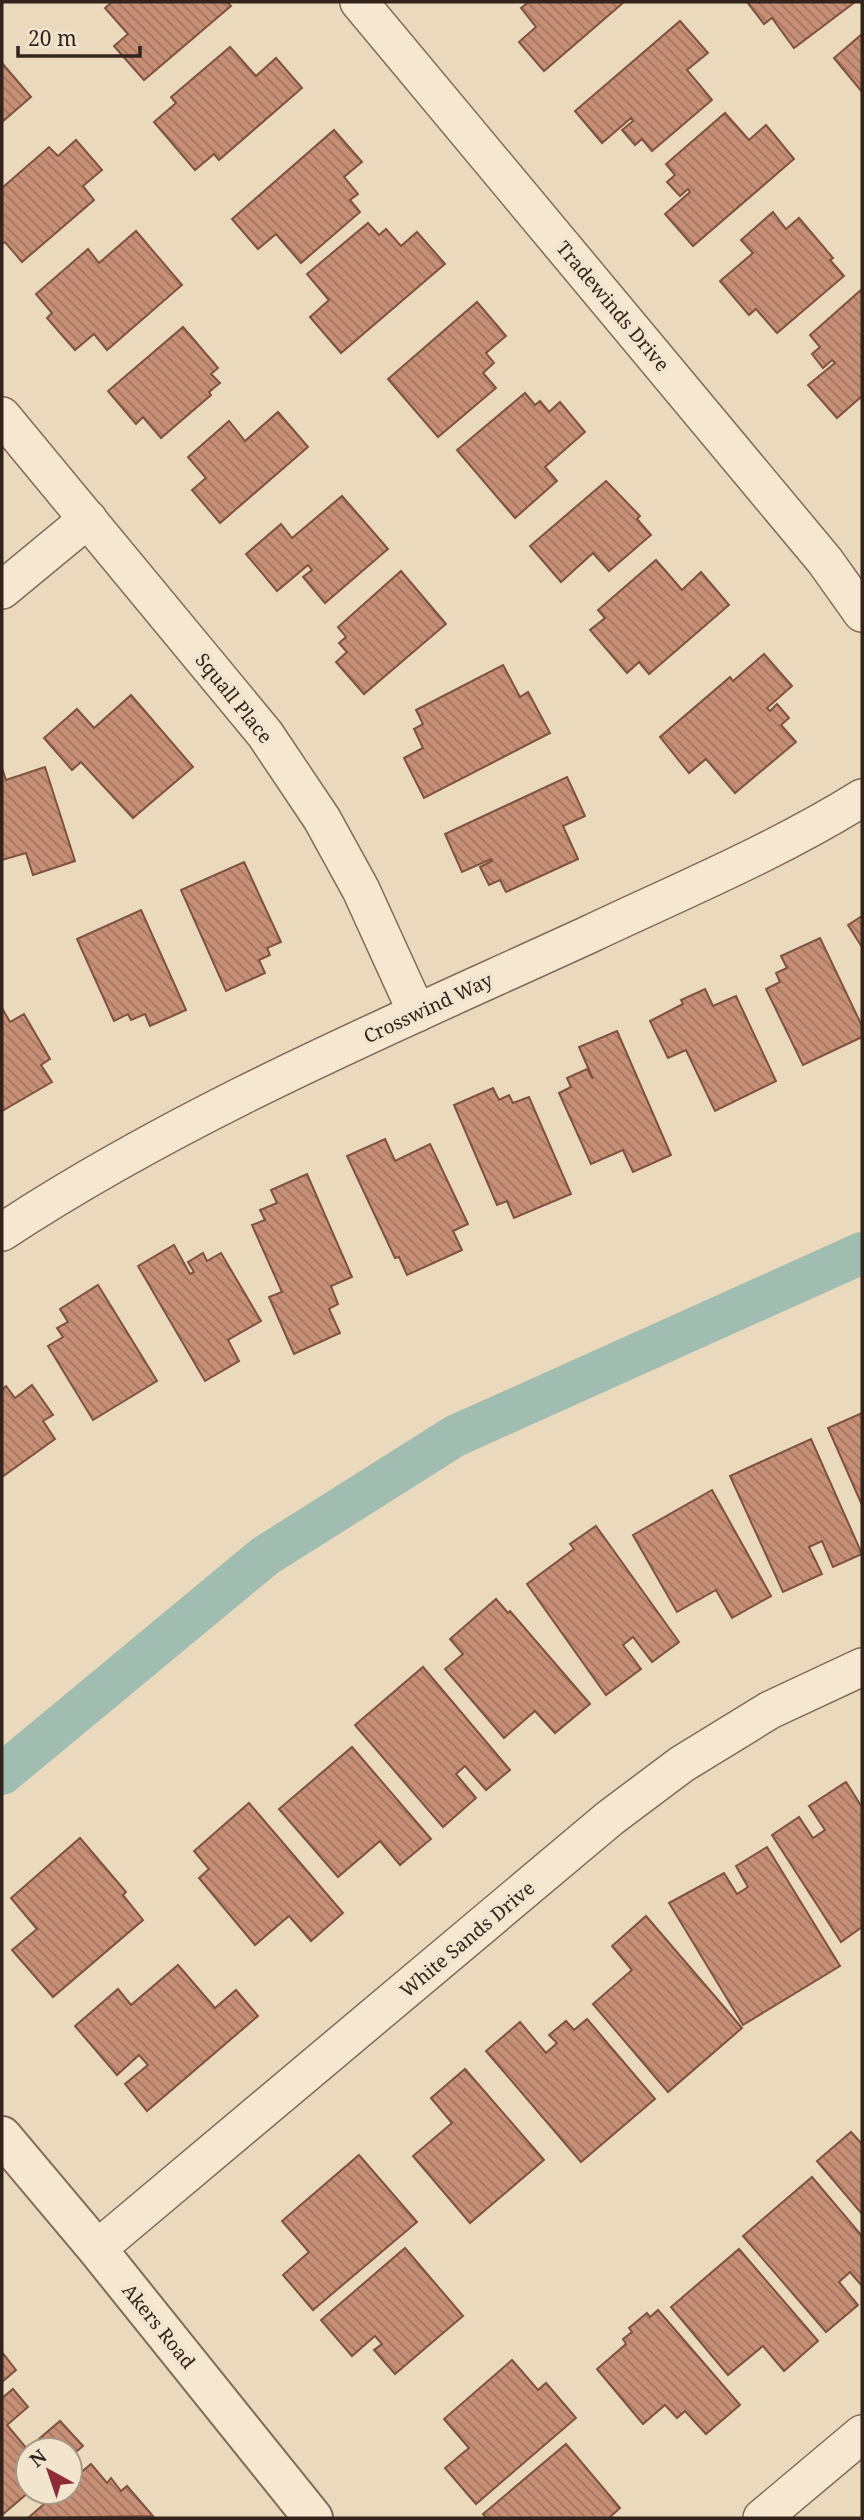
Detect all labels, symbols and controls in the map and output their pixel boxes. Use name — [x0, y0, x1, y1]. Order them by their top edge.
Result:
scale bar — [18, 14, 140, 58]
text: 20 m — [28, 24, 77, 52]
street label: Tradewinds Drive — [551, 235, 675, 377]
street label: Squall Place — [190, 647, 278, 749]
street label: Crosswind Way — [359, 967, 497, 1049]
street label: White Sands Drive — [394, 1875, 540, 2003]
street label: Akers Road — [117, 2278, 202, 2374]
north arrow — [14, 2436, 84, 2506]
text: N — [24, 2443, 52, 2473]

